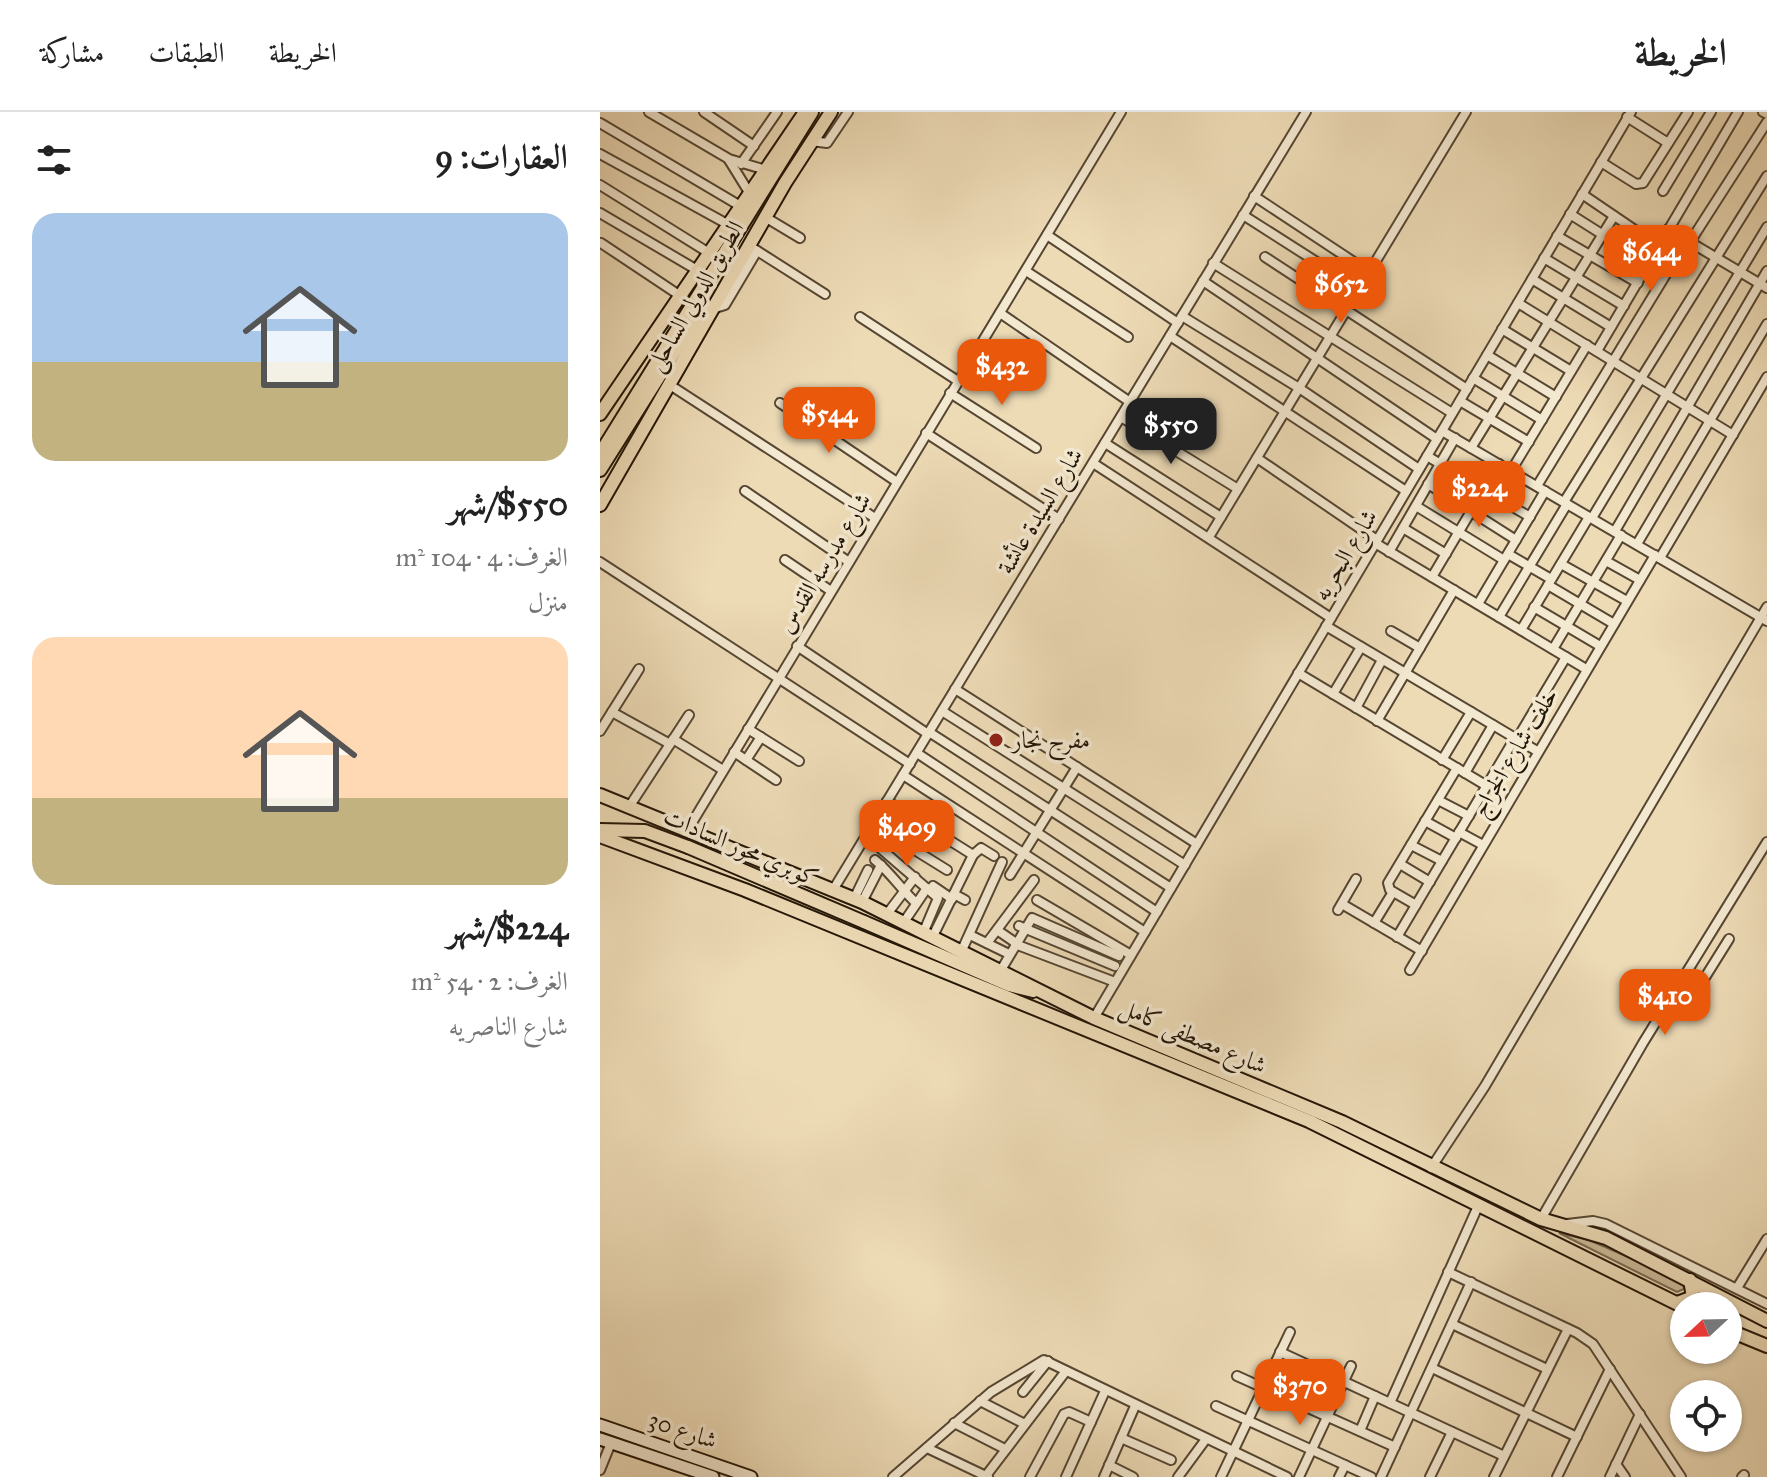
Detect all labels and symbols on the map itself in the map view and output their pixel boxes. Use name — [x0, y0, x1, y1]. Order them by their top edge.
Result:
street label: الطريق الدولي الساحلى — [640, 215, 754, 379]
pin: $644 — [1604, 225, 1698, 293]
pin: $652 — [1294, 257, 1388, 325]
pin: $432 — [955, 339, 1049, 407]
pin: $544 — [782, 387, 876, 455]
pin: $550 — [1124, 398, 1218, 466]
street label: شارع السيدة عائشة — [991, 442, 1094, 582]
pin: $224 — [1432, 461, 1526, 529]
street label: شارع مدرسه القدس — [770, 487, 882, 641]
street label: شارع البحريه — [1306, 504, 1388, 609]
street label: خلف شارع الجراج — [1464, 682, 1569, 825]
place label: مفرح نجار — [1010, 725, 1090, 761]
marker: مفرح نجار — [987, 731, 1005, 749]
pin: $409 — [860, 800, 954, 868]
street label: كوبري محور السادات — [657, 801, 823, 897]
pin: $410 — [1618, 969, 1712, 1037]
street label: شارع مصطفى كامل — [1113, 992, 1271, 1085]
north arrow — [1670, 1292, 1742, 1364]
pin: $370 — [1253, 1359, 1347, 1427]
street label: شارع 30 — [643, 1404, 721, 1460]

